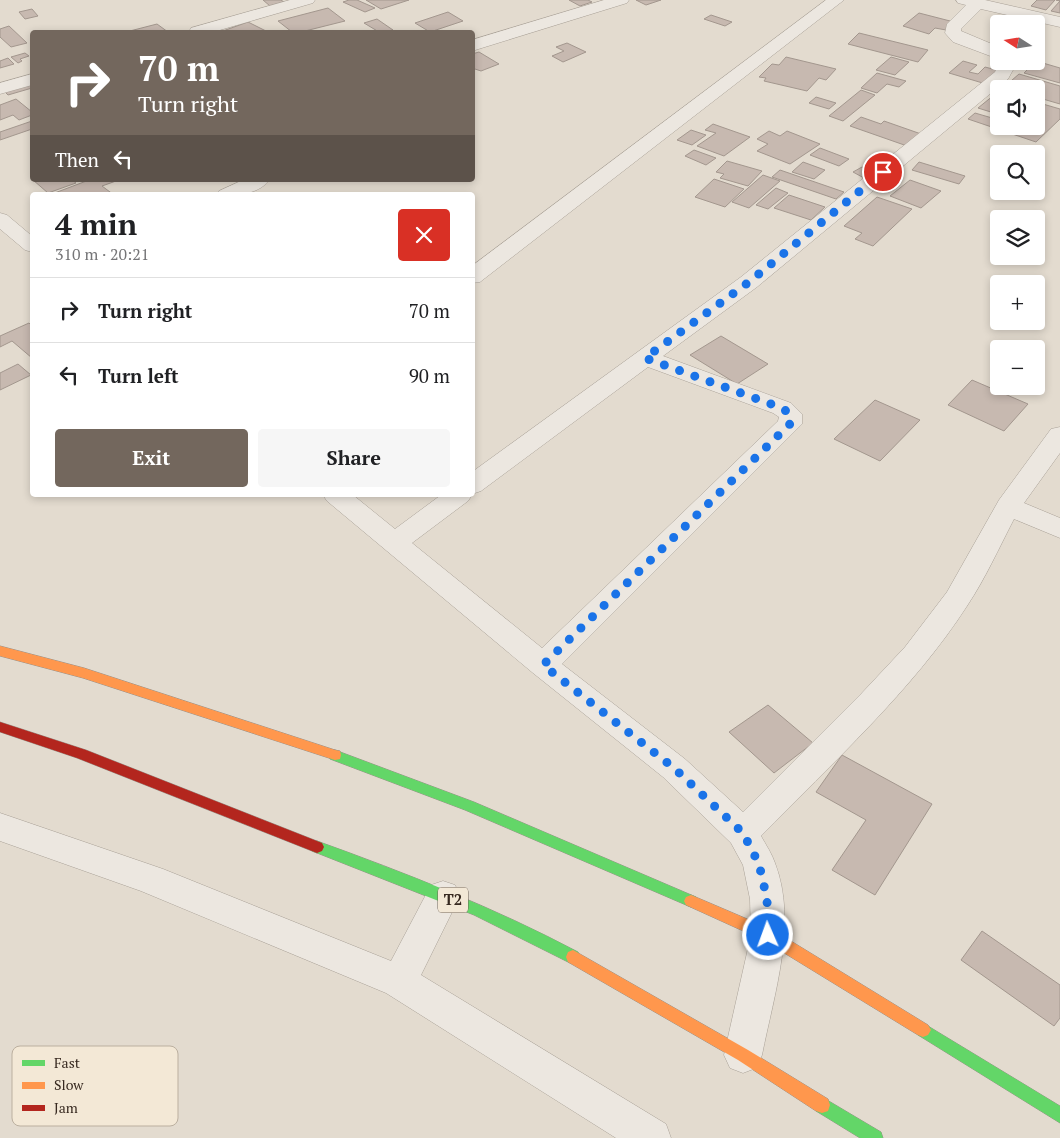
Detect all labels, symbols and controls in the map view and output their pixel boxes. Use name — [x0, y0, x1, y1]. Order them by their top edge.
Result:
north arrow — [990, 15, 1045, 70]
map controls — [990, 15, 1045, 395]
text: 70 m — [138, 45, 219, 91]
icon: right — [55, 50, 120, 115]
button: sound — [990, 80, 1045, 135]
text: Turn right — [138, 89, 238, 118]
icon: left — [109, 145, 137, 173]
button: search — [990, 145, 1045, 200]
text: Then — [55, 147, 99, 172]
pin — [862, 151, 904, 193]
icon: arrive — [869, 158, 897, 186]
text: 4 min — [55, 204, 137, 244]
button: close — [398, 209, 450, 261]
button: layers — [990, 210, 1045, 265]
text: 310 m · 20:21 — [55, 243, 149, 265]
button: + — [990, 275, 1045, 330]
icon: right — [55, 296, 83, 324]
text: Turn right — [98, 298, 192, 323]
text: 70 m — [409, 298, 450, 323]
button: − — [990, 340, 1045, 395]
icon: left — [55, 361, 83, 389]
text: Turn left — [98, 363, 179, 388]
text: 90 m — [409, 363, 450, 388]
button: Exit — [55, 429, 248, 487]
button: Share — [258, 429, 450, 487]
road number: T2 — [438, 888, 468, 912]
position arrow — [741, 908, 793, 960]
legend — [12, 1046, 178, 1126]
text: Fast — [54, 1053, 81, 1072]
text: Slow — [54, 1075, 84, 1094]
text: Jam — [54, 1098, 78, 1117]

